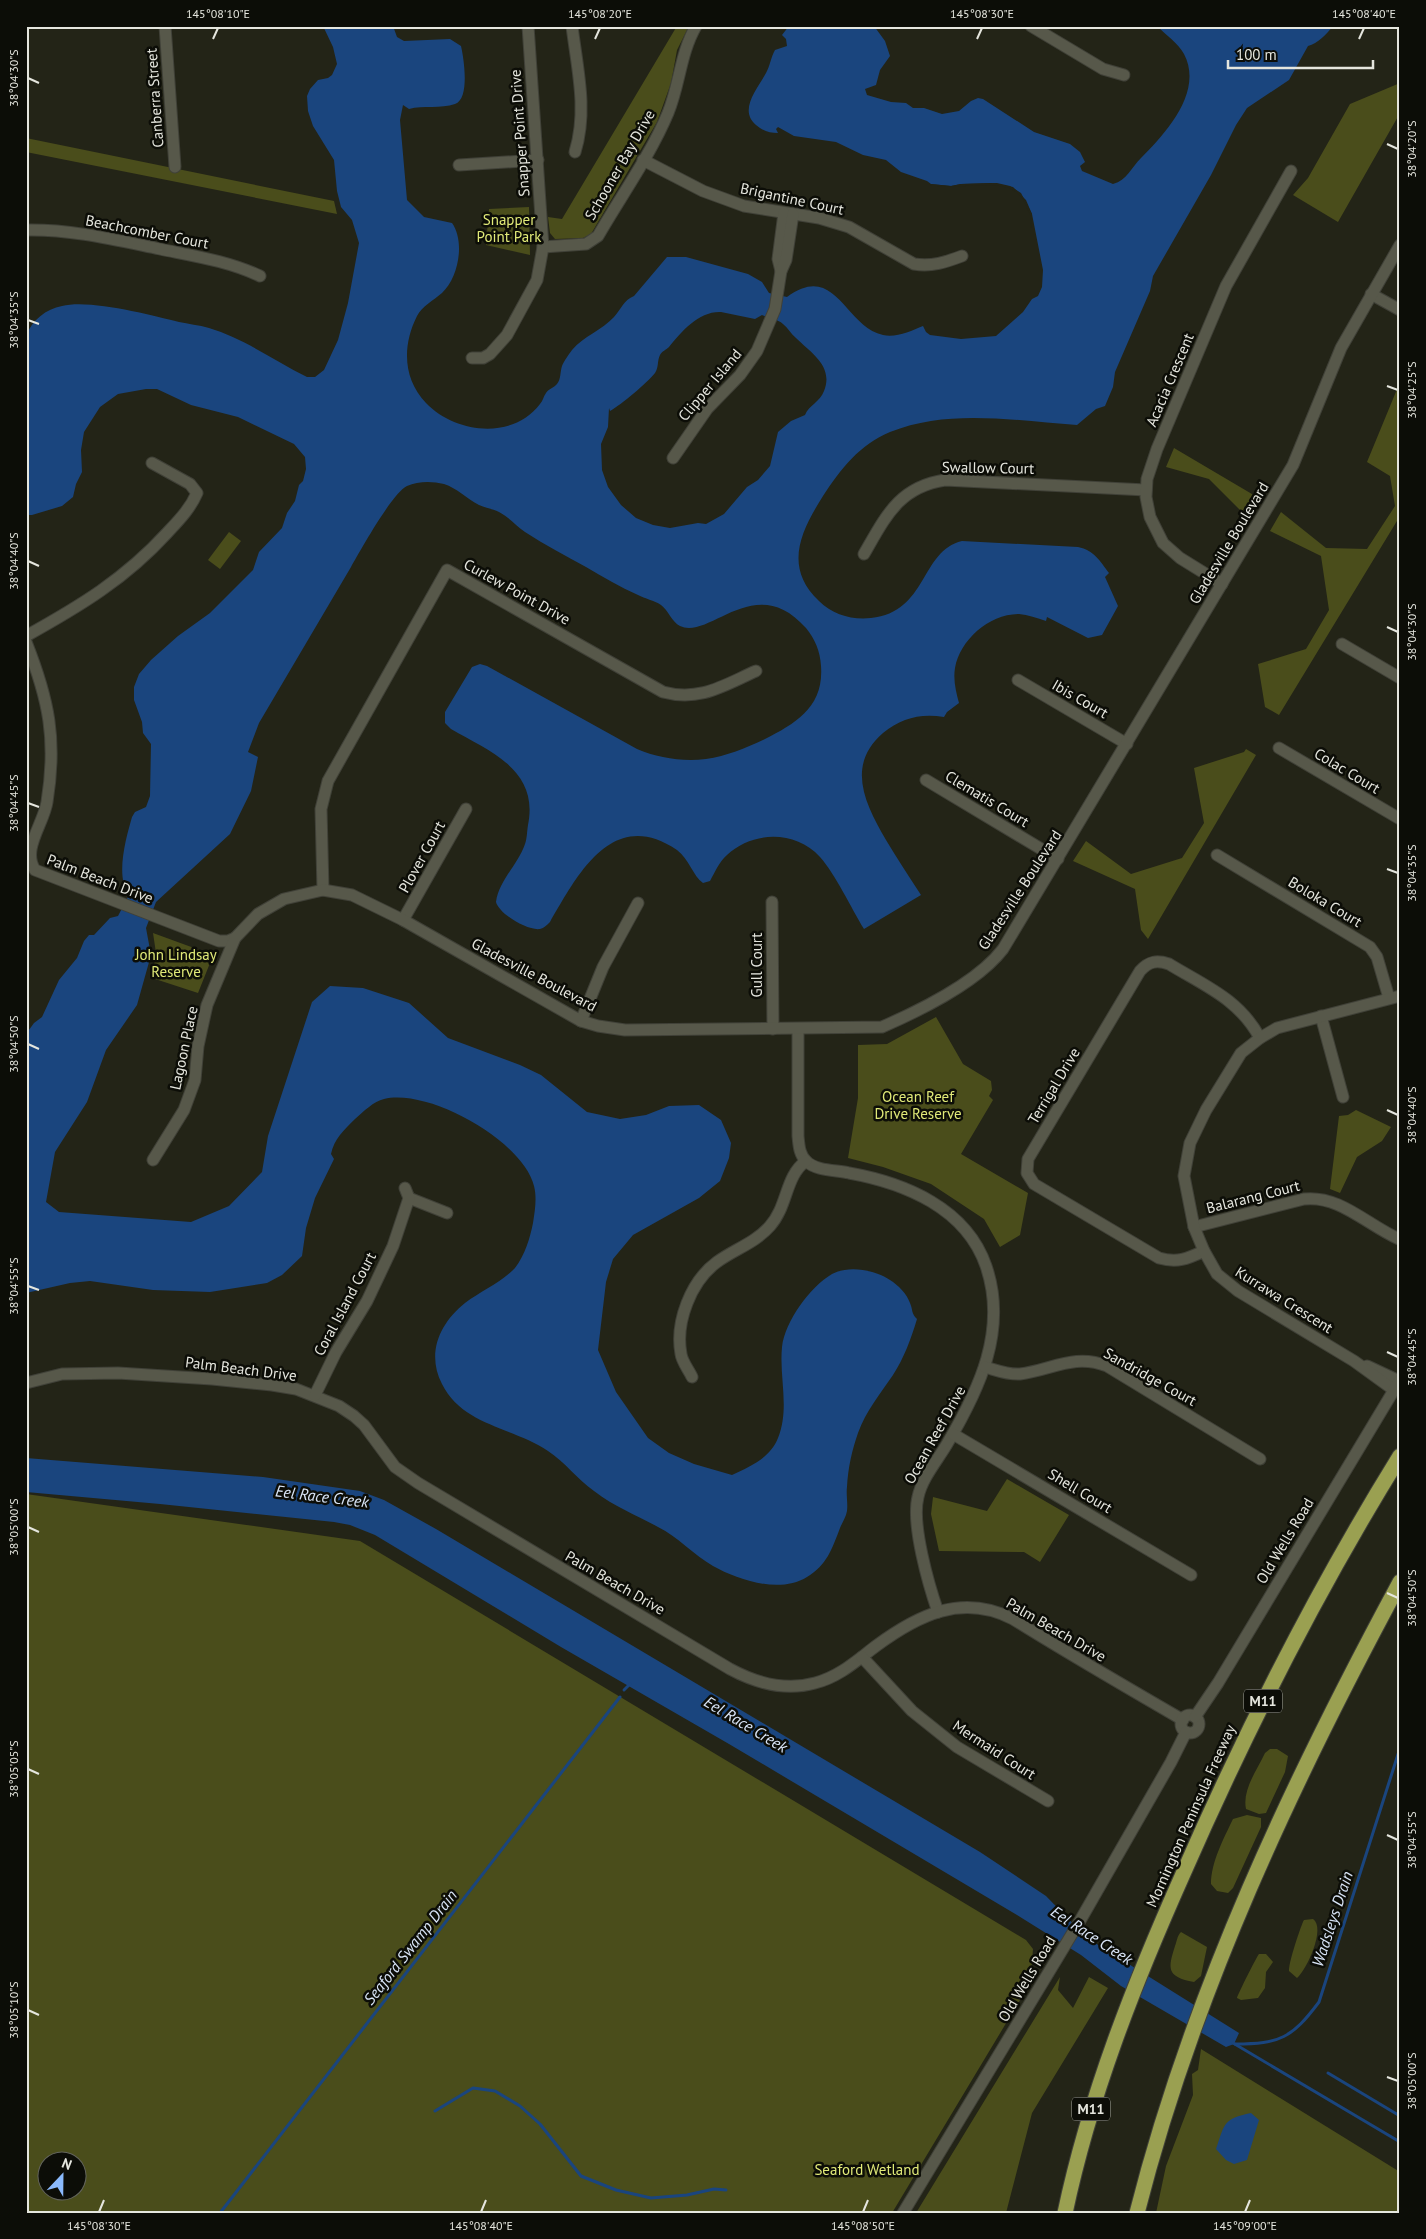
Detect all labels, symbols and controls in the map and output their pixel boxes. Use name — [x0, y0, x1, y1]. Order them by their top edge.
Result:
text: 145°08'10"E — [186, 6, 250, 21]
text: 145°08'20"E — [568, 6, 632, 21]
text: 145°08'30"E — [950, 6, 1014, 21]
text: 145°08'40"E — [1332, 6, 1396, 21]
scale bar — [1228, 38, 1374, 70]
text: 100 m — [1236, 45, 1277, 64]
street label: Canberra Street — [142, 48, 167, 148]
text: 38°04'30"S — [6, 49, 21, 107]
street label: Snapper Point Drive — [506, 69, 533, 197]
street label: Schooner Bay Drive — [580, 106, 659, 223]
text: 38°04'20"S — [1404, 120, 1419, 178]
street label: Brigantine Court — [739, 178, 846, 219]
street label: Beachcomber Court — [84, 210, 210, 253]
park label: Snapper Point Park — [477, 210, 542, 246]
text: 38°04'35"S — [6, 291, 21, 349]
street label: Acacia Crescent — [1141, 330, 1198, 429]
street label: Clipper Island — [674, 345, 745, 425]
text: 38°04'25"S — [1404, 361, 1419, 419]
street label: Swallow Court — [942, 457, 1034, 478]
street label: Gladesville Boulevard — [1185, 478, 1273, 607]
text: 38°04'40"S — [6, 532, 21, 590]
street label: Curlew Point Drive — [461, 554, 574, 629]
text: 38°04'30"S — [1404, 603, 1419, 661]
street label: Ibis Court — [1049, 675, 1112, 722]
street label: Colac Court — [1311, 744, 1383, 798]
street label: Clematis Court — [942, 766, 1033, 831]
text: 38°04'45"S — [6, 774, 21, 832]
street label: Plover Court — [394, 818, 449, 896]
street label: Gladesville Boulevard — [974, 826, 1065, 953]
text: 38°04'35"S — [1404, 844, 1419, 902]
street label: Palm Beach Drive — [44, 850, 156, 908]
street label: Boloka Court — [1285, 872, 1366, 931]
street label: Gull Court — [747, 933, 766, 997]
street label: Gladesville Boulevard — [468, 934, 600, 1016]
park label: John Lindsay Reserve — [134, 945, 217, 981]
street label: Lagoon Place — [165, 1004, 202, 1092]
text: 38°04'50"S — [6, 1015, 21, 1073]
street label: Terrigal Drive — [1023, 1044, 1084, 1127]
text: 38°04'40"S — [1404, 1086, 1419, 1144]
park label: Ocean Reef Drive Reserve — [874, 1087, 962, 1123]
street label: Balarang Court — [1204, 1176, 1302, 1217]
street label: Coral Island Court — [309, 1249, 380, 1359]
text: 38°04'55"S — [6, 1257, 21, 1315]
street label: Kurrawa Crescent — [1232, 1262, 1337, 1337]
text: 38°04'45"S — [1404, 1328, 1419, 1386]
street label: Sandridge Court — [1100, 1343, 1200, 1410]
street label: Palm Beach Drive — [184, 1352, 298, 1385]
street label: Ocean Reef Drive — [900, 1382, 969, 1487]
street label: Shell Court — [1045, 1464, 1116, 1517]
water label: Eel Race Creek — [274, 1480, 371, 1512]
street label: Old Wells Road — [1252, 1494, 1318, 1587]
text: 38°05'00"S — [6, 1498, 21, 1556]
street label: Palm Beach Drive — [562, 1546, 669, 1619]
text: 38°04'50"S — [1404, 1569, 1419, 1627]
street label: Palm Beach Drive — [1003, 1593, 1110, 1666]
road number: M11 — [1244, 1690, 1282, 1712]
water label: Eel Race Creek — [701, 1691, 792, 1757]
street label: Mermaid Court — [949, 1716, 1039, 1783]
street label: Mornington Peninsula Freeway — [1142, 1721, 1239, 1910]
text: 38°05'05"S — [6, 1740, 21, 1798]
text: 38°04'55"S — [1404, 1811, 1419, 1869]
water label: Wadsleys Drain — [1307, 1869, 1357, 1969]
water label: Seaford Swamp Drain — [359, 1886, 461, 2008]
water label: Eel Race Creek — [1047, 1901, 1137, 1969]
street label: Old Wells Road — [994, 1932, 1060, 2025]
text: 38°05'10"S — [6, 1981, 21, 2039]
text: 38°05'00"S — [1404, 2052, 1419, 2110]
road number: M11 — [1072, 2098, 1110, 2120]
north arrow — [38, 2152, 88, 2202]
text: N — [59, 2154, 75, 2174]
park label: Seaford Wetland — [814, 2160, 920, 2179]
text: 145°08'30"E — [67, 2218, 131, 2233]
text: 145°08'40"E — [449, 2218, 513, 2233]
text: 145°08'50"E — [831, 2218, 895, 2233]
text: 145°09'00"E — [1213, 2218, 1277, 2233]

